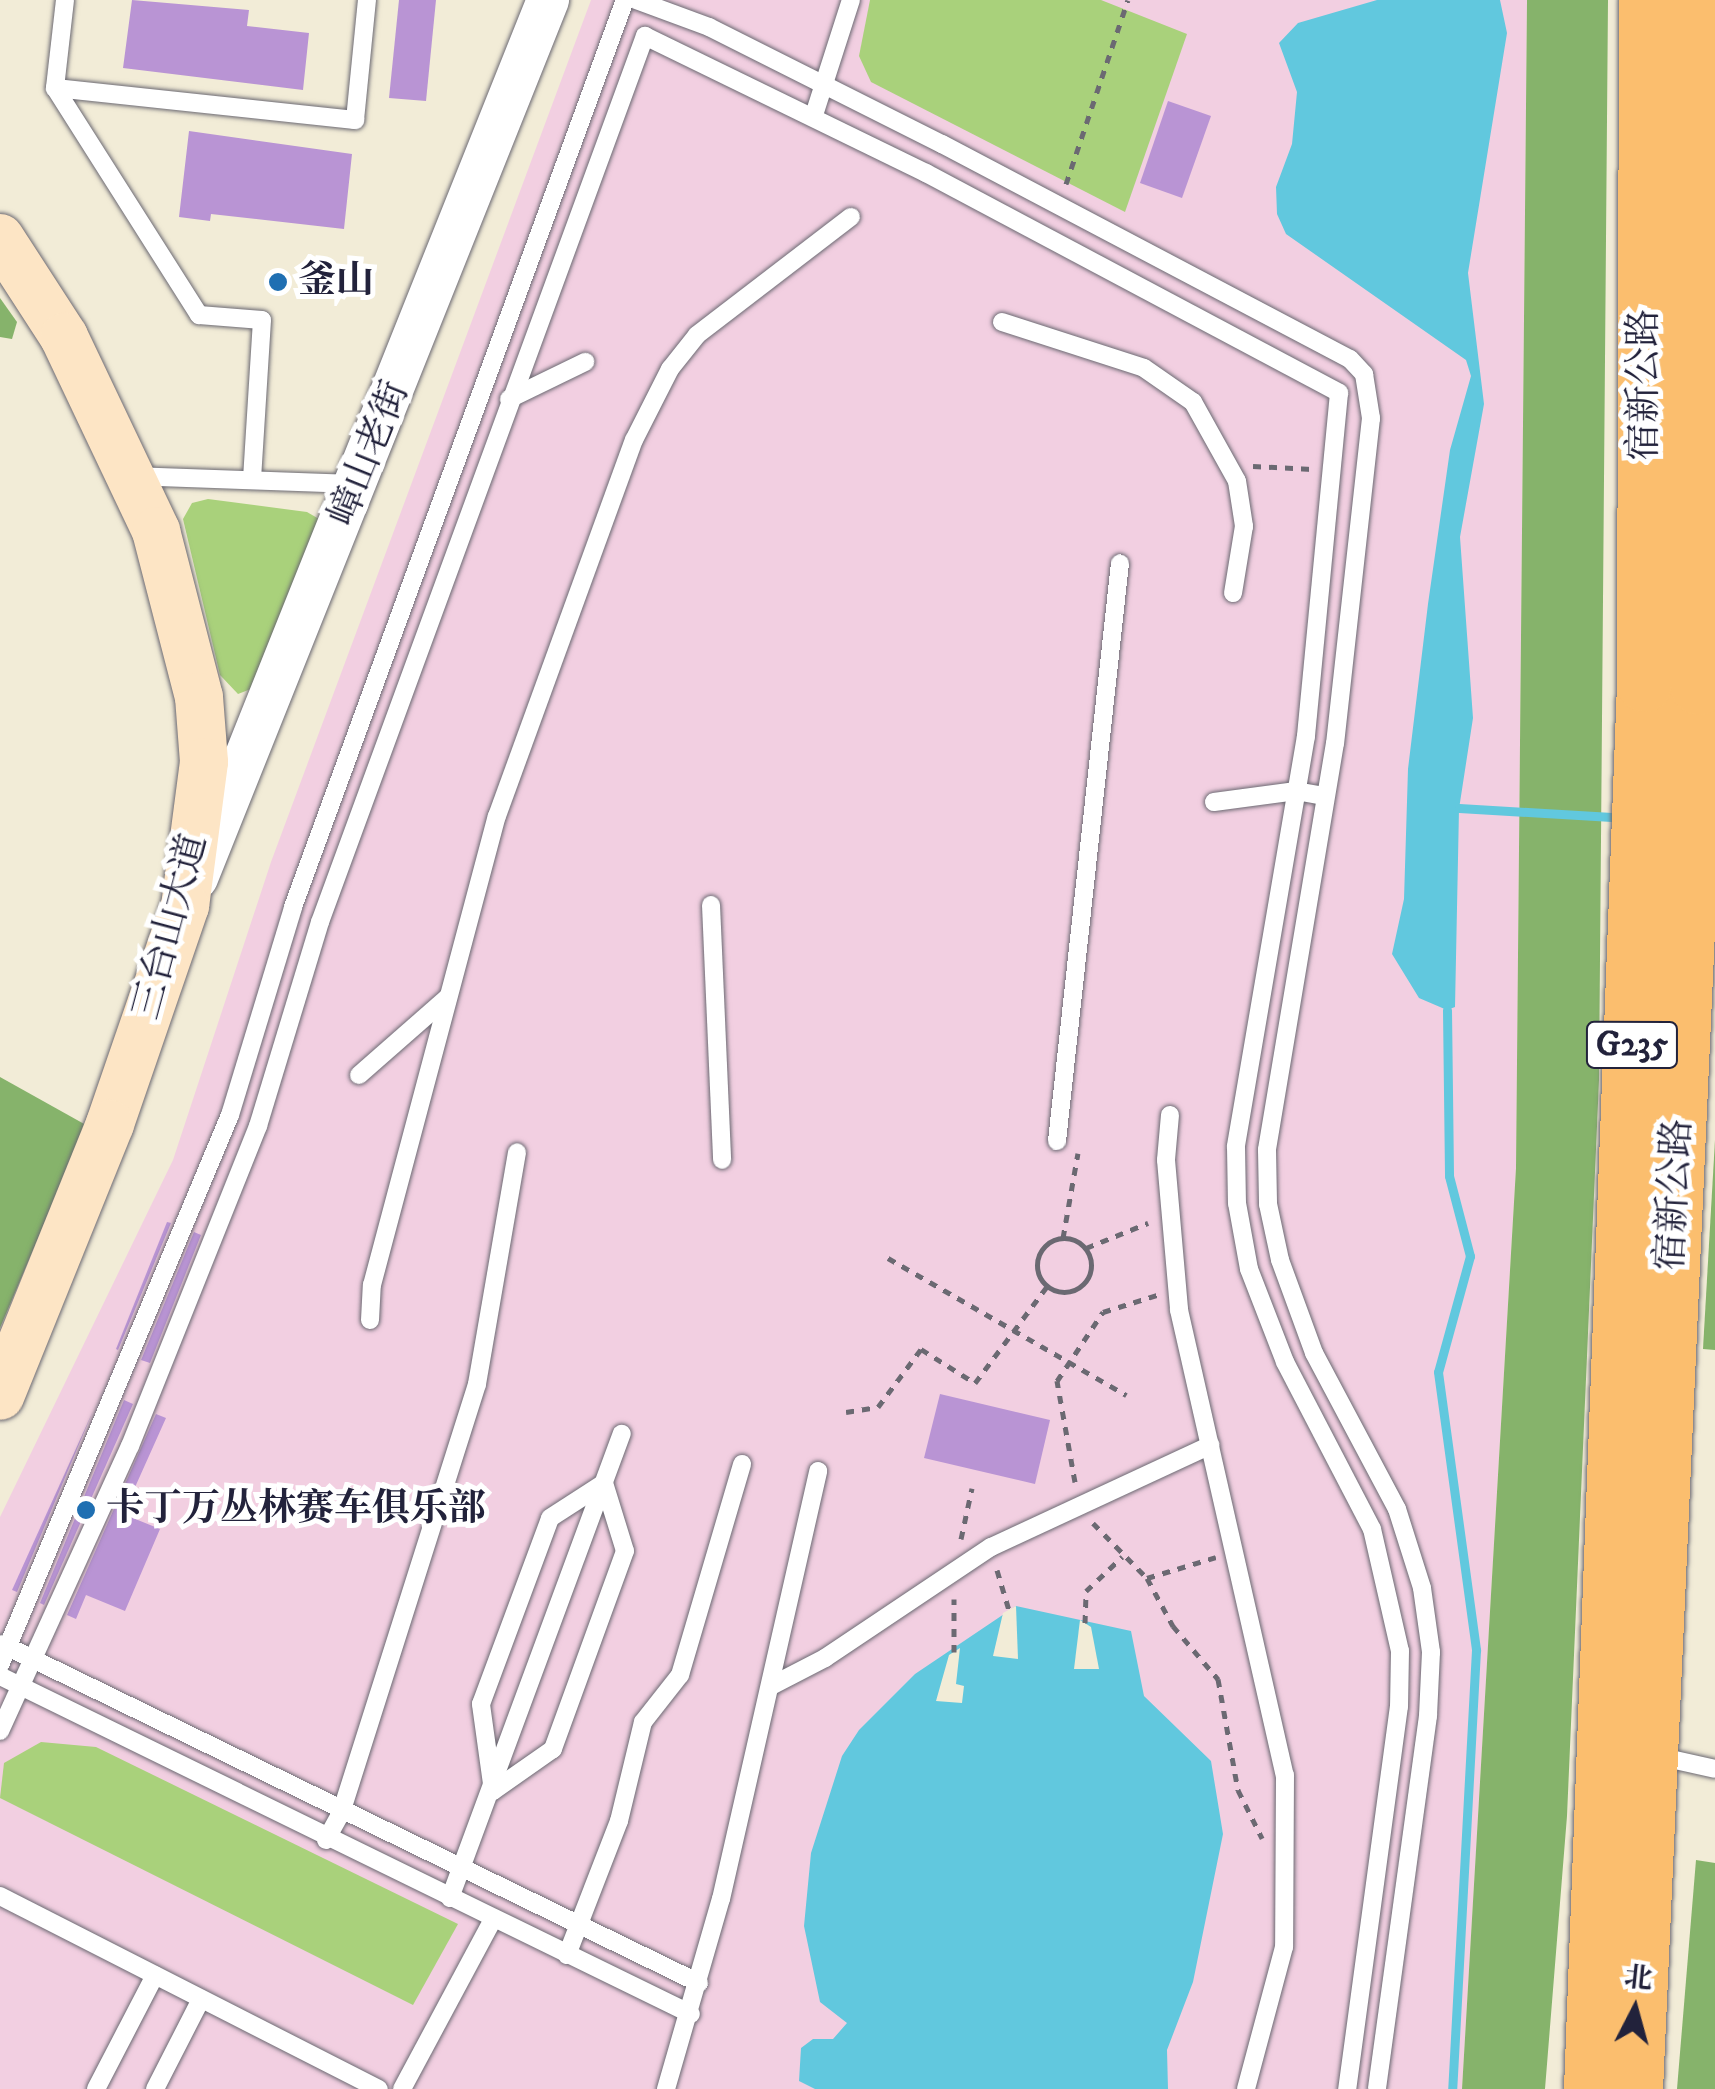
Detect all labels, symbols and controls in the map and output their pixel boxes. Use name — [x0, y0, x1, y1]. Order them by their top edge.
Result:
place label: 釜山 — [298, 259, 374, 305]
marker: 釜山 — [267, 271, 289, 293]
street label: 宿新公路 — [1622, 309, 1668, 461]
street label: 嶂山老街 — [320, 375, 420, 533]
street label: 三台山大道 — [124, 829, 218, 1025]
road number: G235 — [1584, 1015, 1680, 1075]
street label: 宿新公路 — [1648, 1118, 1702, 1272]
place label: 卡丁万丛林赛车俱乐部 — [106, 1487, 486, 1533]
marker: 卡丁万丛林赛车俱乐部 — [75, 1499, 97, 1521]
north arrow — [1585, 1959, 1685, 2059]
text: 北 — [1622, 1960, 1654, 1998]

